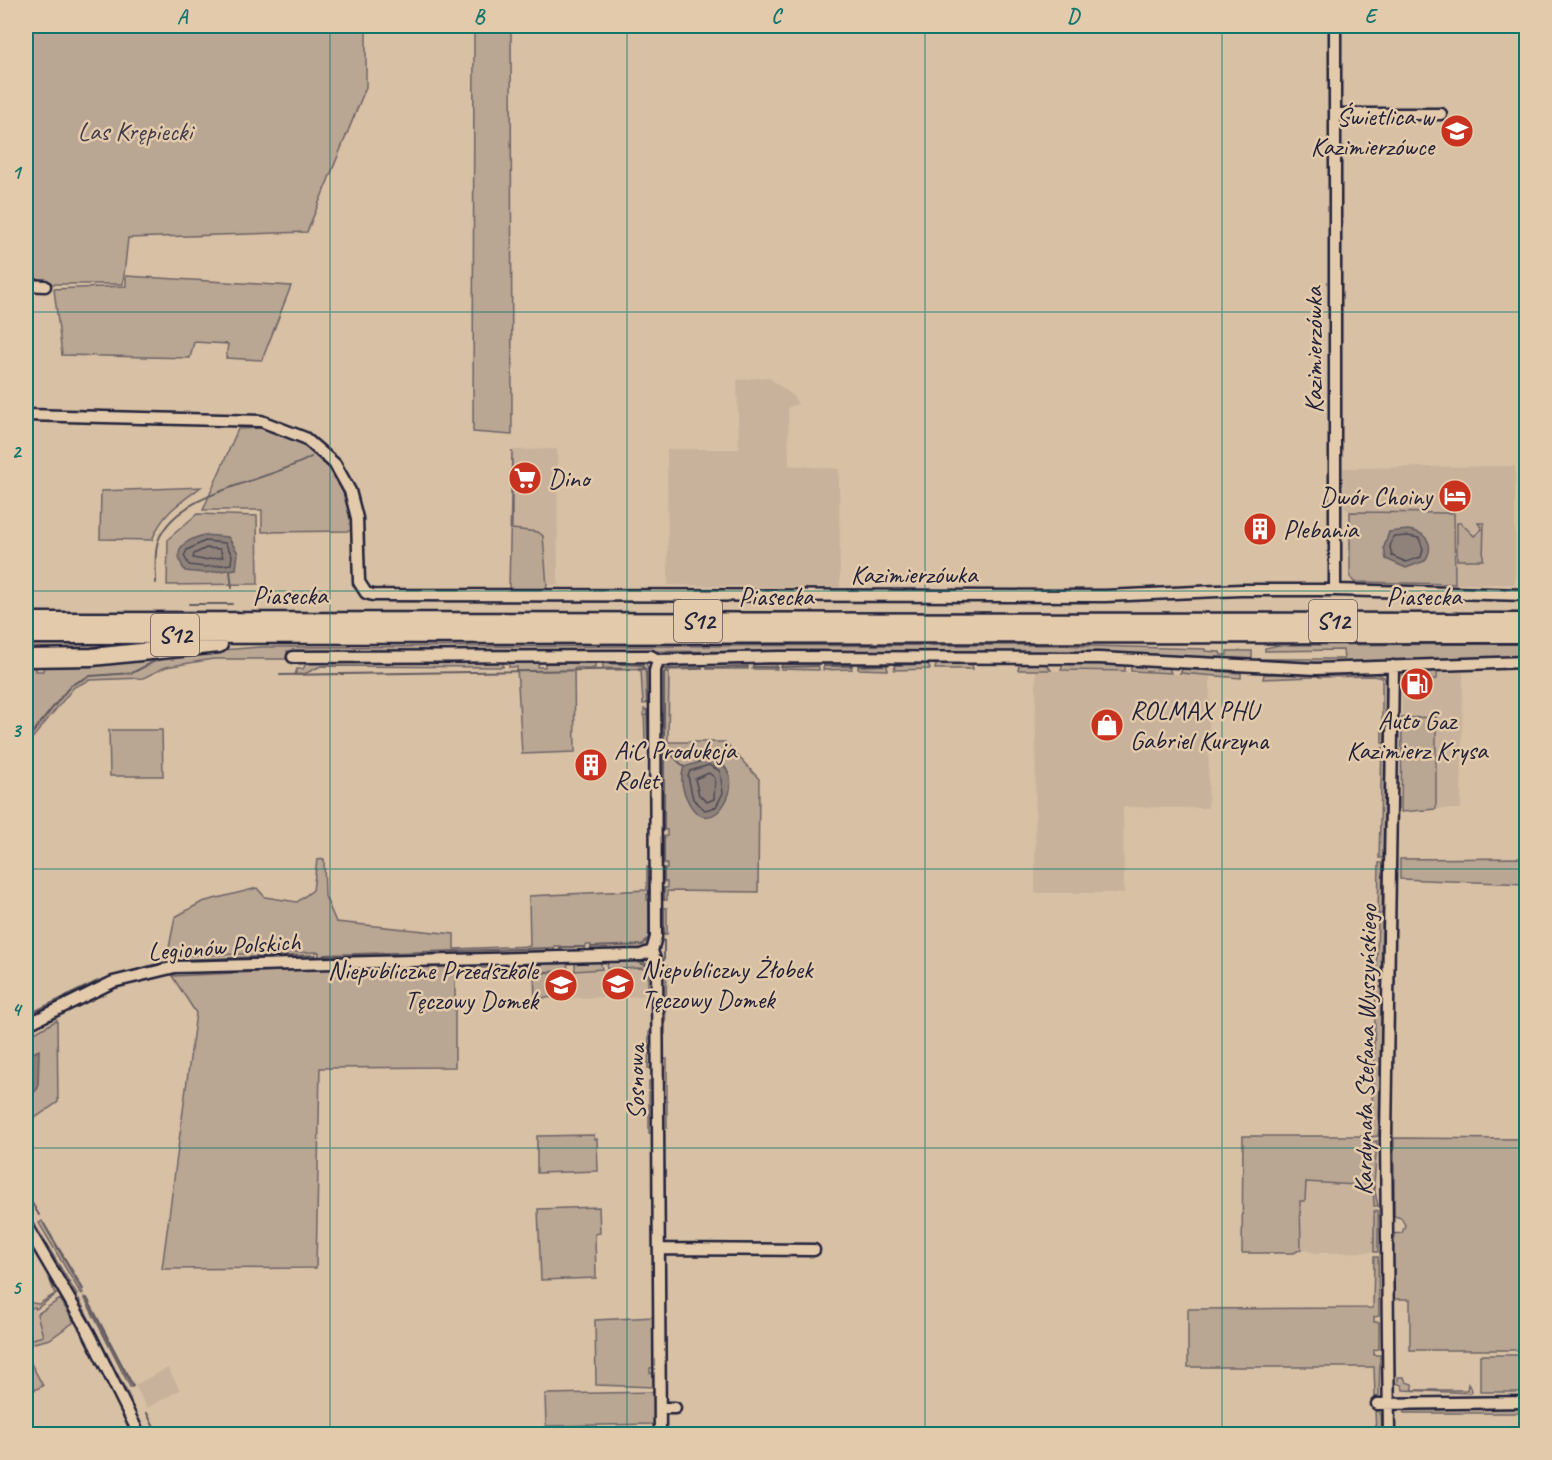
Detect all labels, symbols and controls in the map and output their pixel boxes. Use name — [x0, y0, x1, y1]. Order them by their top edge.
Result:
text: A — [177, 4, 189, 29]
text: B — [474, 4, 486, 29]
text: C — [771, 4, 783, 29]
text: D — [1067, 4, 1081, 29]
text: E — [1365, 4, 1379, 29]
place label: Świetlica w Kazimierzówce — [1311, 100, 1437, 163]
school or university icon: Świetlica w Kazimierzówce — [1439, 113, 1475, 149]
park label: Las Krępiecki — [78, 115, 195, 148]
text: 1 — [12, 160, 23, 185]
street label: Kazimierzówka — [1297, 285, 1330, 413]
text: 2 — [12, 439, 23, 464]
supermarket icon: Dino — [507, 460, 543, 496]
place label: Dino — [548, 462, 592, 495]
hotel icon: Dwór Choiny — [1437, 478, 1473, 514]
place label: Dwór Choiny — [1319, 480, 1434, 513]
building icon: Plebania — [1242, 511, 1278, 547]
place label: Plebania — [1283, 513, 1359, 546]
street label: Kazimierzówka — [851, 558, 979, 591]
street label: Piasecka — [253, 579, 329, 612]
street label: Piasecka — [739, 580, 815, 613]
street label: Piasecka — [1387, 580, 1463, 613]
road number: S12 — [674, 600, 722, 642]
road number: S12 — [1309, 600, 1357, 642]
road number: S12 — [151, 614, 199, 656]
fuel station icon: Auto Gaz Kazimierz Krysa — [1399, 666, 1435, 702]
place label: ROLMAX PHU Gabriel Kurzyna — [1130, 694, 1270, 757]
place label: Auto Gaz Kazimierz Krysa — [1347, 704, 1489, 767]
shop icon: ROLMAX PHU Gabriel Kurzyna — [1089, 707, 1125, 743]
text: 3 — [12, 718, 23, 743]
place label: AiC Produkcja Rolet — [614, 734, 738, 797]
building icon: AiC Produkcja Rolet — [573, 747, 609, 783]
street label: Kardynała Stefana Wyszyńskiego — [1346, 902, 1385, 1196]
street label: Legionów Polskich — [147, 925, 302, 968]
place label: Niepubliczny Żłobek Tęczowy Domek — [641, 953, 814, 1016]
place label: Niepubliczne Przedszkole Tęczowy Domek — [328, 954, 540, 1017]
school or university icon: Niepubliczny Żłobek Tęczowy Domek — [600, 966, 636, 1002]
school or university icon: Niepubliczne Przedszkole Tęczowy Domek — [543, 967, 579, 1003]
text: 4 — [12, 997, 24, 1022]
street label: Sosnowa — [619, 1042, 652, 1120]
text: 5 — [12, 1275, 23, 1300]

